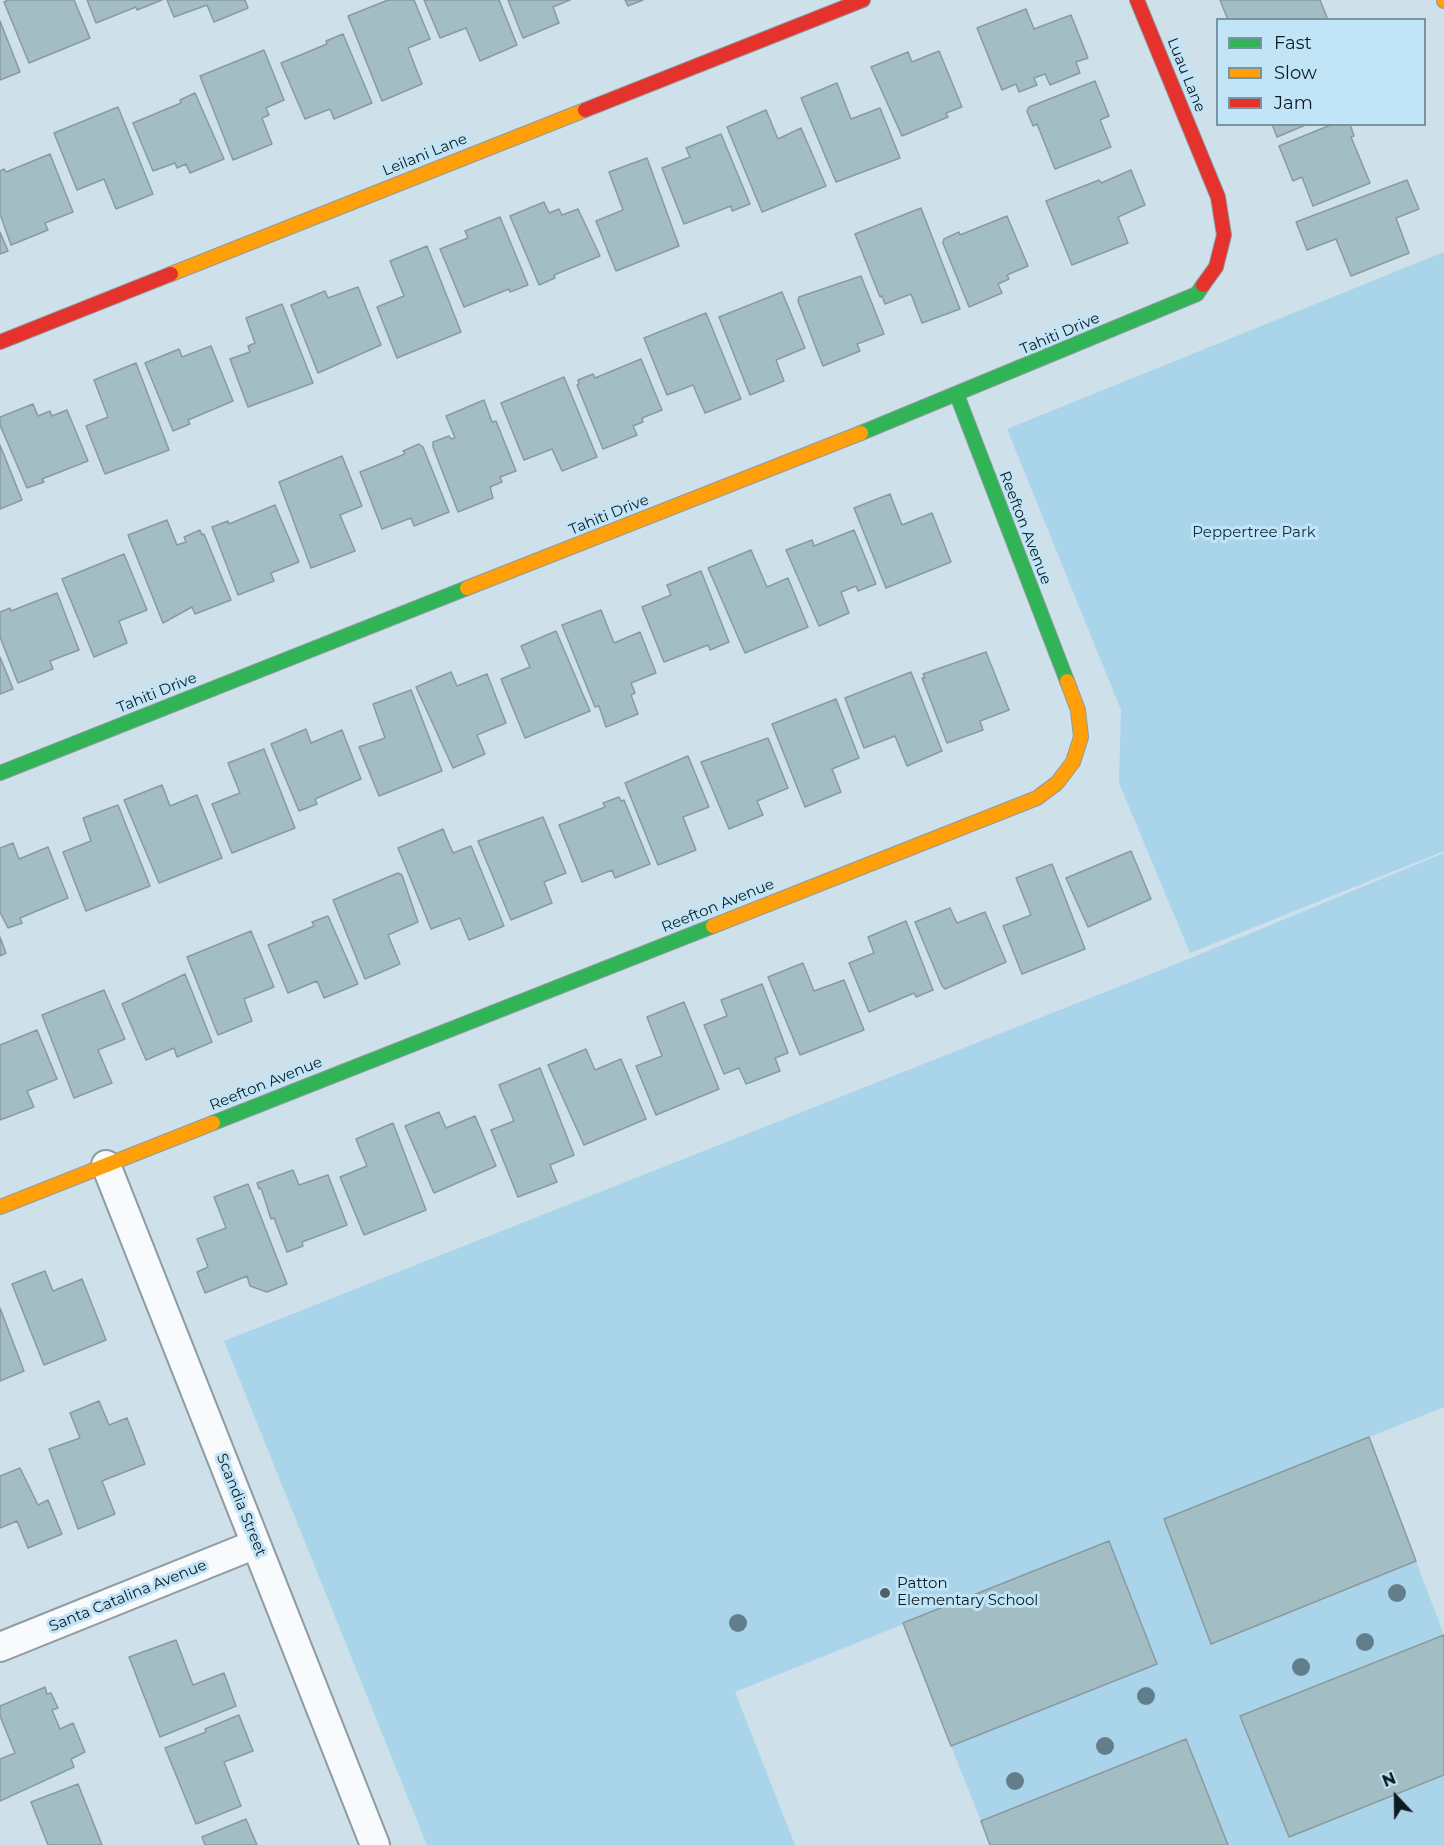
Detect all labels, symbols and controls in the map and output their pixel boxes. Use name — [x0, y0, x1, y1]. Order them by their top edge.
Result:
legend — [1216, 18, 1426, 126]
text: Fast — [1274, 32, 1312, 54]
street label: Luau Lane — [1163, 35, 1209, 115]
text: Slow — [1274, 62, 1317, 84]
text: Jam — [1274, 92, 1313, 114]
street label: Leilani Lane — [380, 130, 470, 180]
street label: Tahiti Drive — [1018, 309, 1102, 359]
street label: Reefton Avenue — [995, 469, 1055, 587]
street label: Tahiti Drive — [566, 491, 652, 539]
park label: Peppertree Park — [1192, 524, 1316, 542]
street label: Tahiti Drive — [114, 669, 200, 717]
street label: Reefton Avenue — [659, 875, 777, 937]
street label: Reefton Avenue — [207, 1053, 325, 1115]
street label: Scandia Street — [212, 1451, 270, 1559]
street label: Santa Catalina Avenue — [47, 1556, 209, 1636]
place label: Patton Elementary School — [897, 1575, 1038, 1610]
marker: Patton Elementary School — [878, 1586, 892, 1600]
north arrow — [1366, 1767, 1426, 1827]
text: N — [1380, 1769, 1399, 1791]

